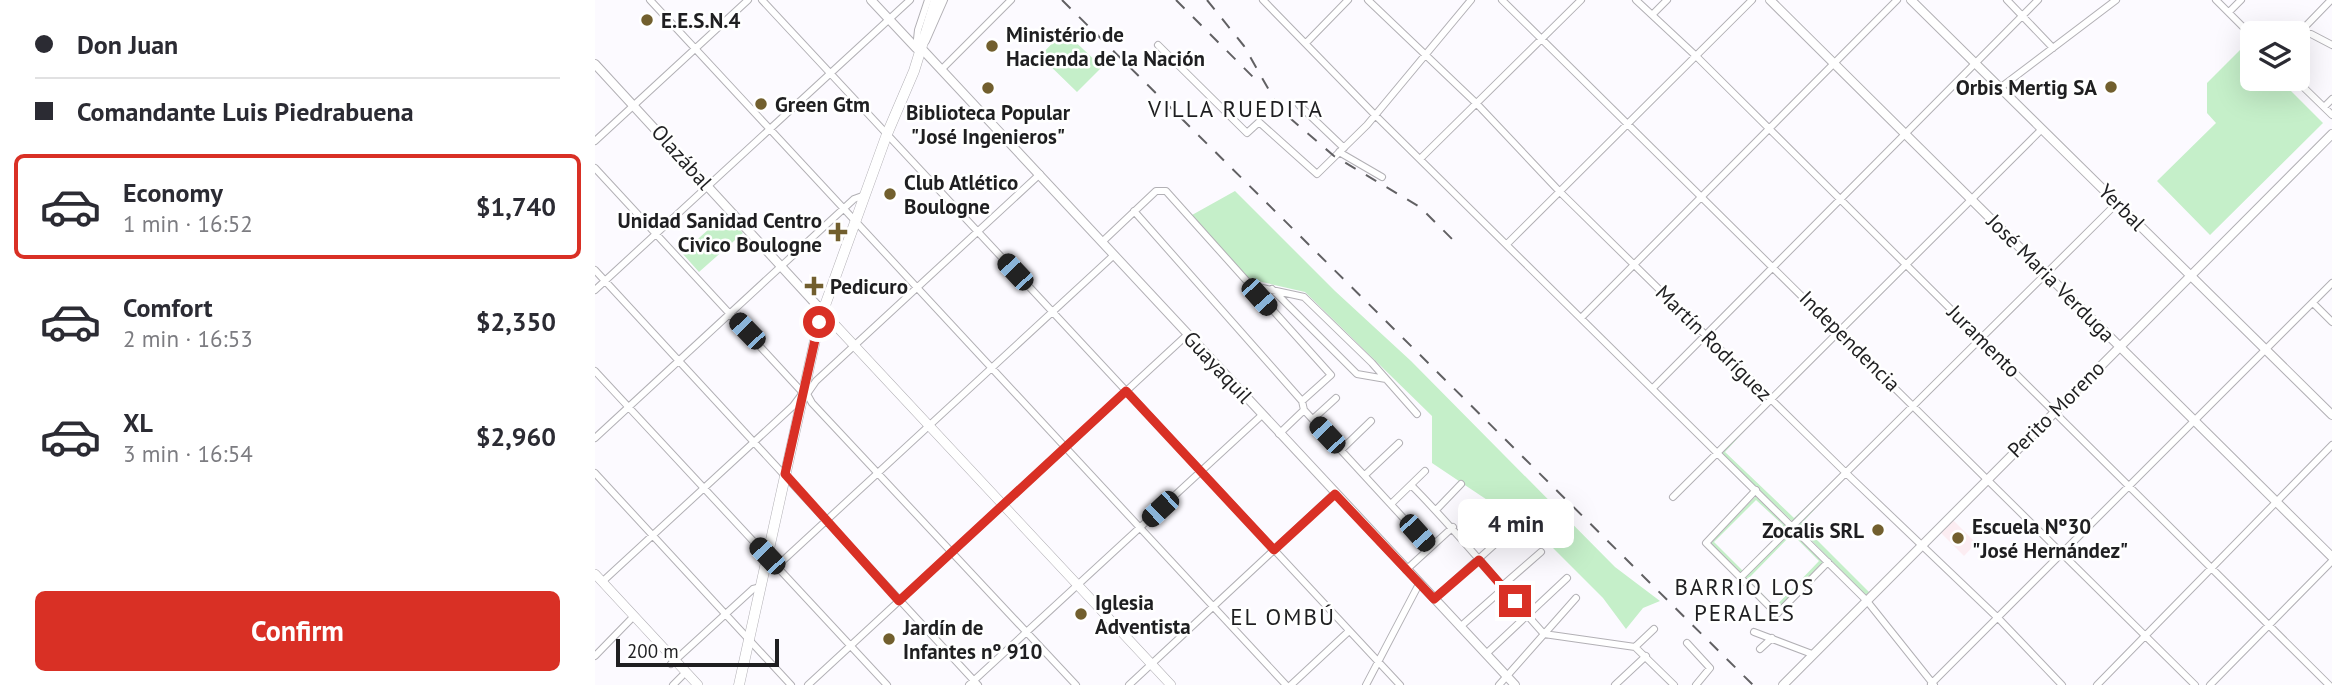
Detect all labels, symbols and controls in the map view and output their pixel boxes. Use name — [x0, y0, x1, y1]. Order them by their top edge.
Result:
place label: E.E.S.N.4 — [661, 7, 741, 34]
marker: E.E.S.N.4 — [639, 12, 655, 28]
place label: Ministério de Hacienda de la Nación — [1006, 21, 1205, 72]
map controls — [2240, 21, 2310, 91]
button: layers — [2240, 21, 2310, 91]
text: Don Juan — [77, 28, 178, 61]
marker: Ministério de Hacienda de la Nación — [984, 38, 1000, 54]
place label: Orbis Mertig SA — [1956, 74, 2097, 101]
marker: Orbis Mertig SA — [2103, 79, 2119, 95]
marker: Biblioteca Popular "José Ingenieros" — [980, 80, 996, 96]
place label: Green Gtm — [775, 91, 870, 118]
district label: VILLA RUEDITA — [1147, 94, 1324, 123]
text: Comandante Luis Piedrabuena — [77, 95, 414, 128]
marker: Green Gtm — [753, 96, 769, 112]
place label: Biblioteca Popular "José Ingenieros" — [906, 99, 1071, 150]
street label: Olazábal — [646, 119, 718, 195]
place label: Club Atlético Boulogne — [904, 169, 1018, 220]
icon: car — [39, 175, 102, 238]
text: Economy — [123, 176, 223, 209]
street label: Yerbal — [2093, 178, 2151, 236]
marker: Club Atlético Boulogne — [882, 186, 898, 202]
text: $1,740 — [476, 190, 556, 223]
place label: Unidad Sanidad Centro Civico Boulogne — [618, 207, 822, 258]
street label: José Maria Verduga — [1980, 207, 2121, 348]
text: 1 min · 16:52 — [123, 209, 253, 238]
marker: Unidad Sanidad Centro Civico Boulogne — [828, 222, 848, 242]
car — [993, 249, 1038, 295]
place label: Pedicuro — [830, 273, 908, 300]
car — [1238, 274, 1281, 320]
marker: Pedicuro — [804, 276, 824, 296]
street label: Martín Rodríguez — [1650, 279, 1778, 407]
street label: Independencia — [1794, 285, 1906, 397]
icon: car — [39, 290, 102, 353]
text: Comfort — [123, 291, 213, 324]
street label: Juramento — [1941, 298, 2026, 383]
text: $2,350 — [476, 305, 556, 338]
route start — [803, 306, 835, 338]
car — [725, 309, 770, 353]
text: 2 min · 16:53 — [123, 324, 253, 353]
street label: Guayaquil — [1178, 325, 1258, 409]
street label: Perito Moreno — [2002, 355, 2110, 463]
icon: car — [39, 405, 102, 468]
text: XL — [123, 406, 153, 439]
car — [1305, 412, 1350, 458]
text: $2,960 — [476, 420, 556, 453]
text: 3 min · 16:54 — [123, 439, 253, 468]
car — [1138, 487, 1183, 531]
callout: 4 min — [1457, 500, 1573, 548]
text: 4 min — [1488, 509, 1544, 538]
car — [1396, 510, 1439, 556]
place label: Escuela Nº30 "José Hernández" — [1972, 513, 2128, 564]
place label: Zocalis SRL — [1762, 517, 1864, 544]
marker: Zocalis SRL — [1870, 522, 1886, 538]
marker: Escuela Nº30 "José Hernández" — [1950, 530, 1966, 546]
car — [745, 533, 790, 579]
district label: BARRIO LOS PERALES — [1674, 572, 1816, 627]
route end — [1499, 585, 1531, 617]
place label: Iglesia Adventista — [1095, 589, 1191, 640]
button: Confirm — [35, 591, 560, 671]
district label: EL OMBÚ — [1230, 602, 1336, 631]
marker: Iglesia Adventista — [1073, 606, 1089, 622]
place label: Jardín de Infantes nº 910 — [902, 614, 1042, 665]
marker: Jardín de Infantes nº 910 — [881, 631, 897, 647]
scale bar — [616, 636, 779, 668]
text: 200 m — [627, 639, 679, 663]

